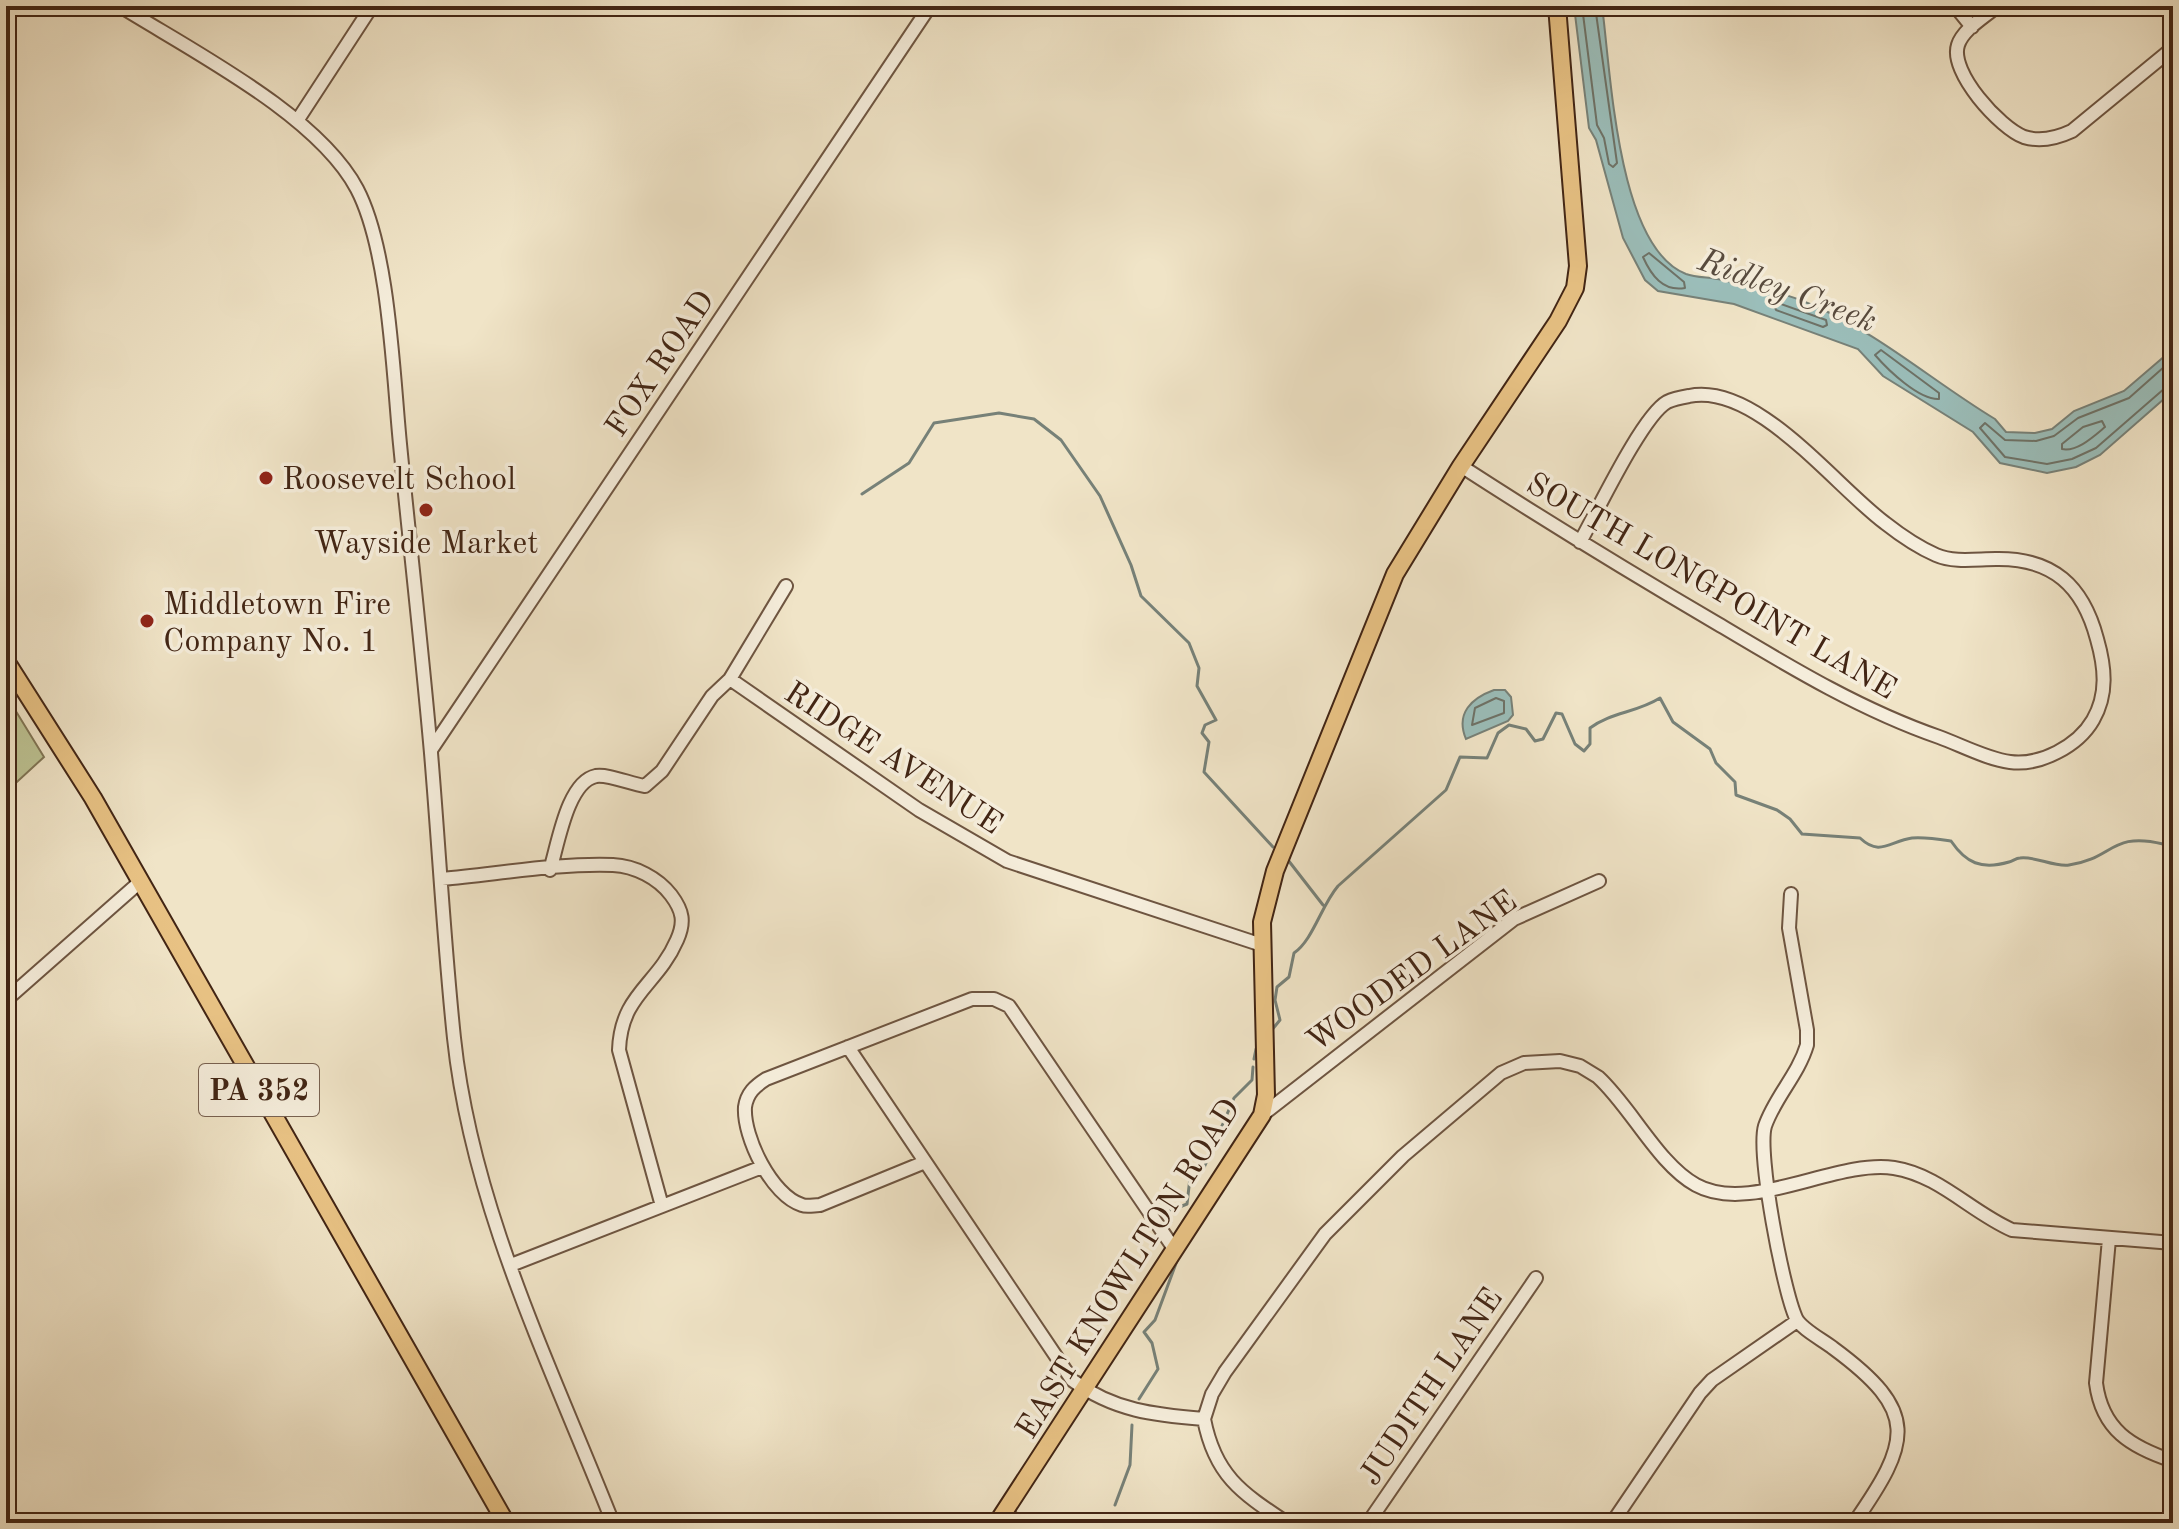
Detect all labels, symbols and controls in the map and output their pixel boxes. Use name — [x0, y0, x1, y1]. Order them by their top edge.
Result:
water label: Ridley Creek — [1693, 244, 1880, 340]
street label: FOX ROAD — [601, 286, 722, 444]
place label: Roosevelt School — [282, 465, 516, 497]
marker: Roosevelt School — [257, 469, 275, 487]
street label: SOUTH LONGPOINT LANE — [1520, 469, 1901, 707]
marker: Wayside Market — [417, 501, 435, 519]
place label: Wayside Market — [313, 529, 539, 561]
place label: Middletown Fire Company No. 1 — [163, 590, 391, 659]
marker: Middletown Fire Company No. 1 — [138, 612, 156, 630]
street label: RIDGE AVENUE — [778, 677, 1007, 842]
street label: WOODED LANE — [1302, 886, 1523, 1059]
road number: PA 352 — [199, 1064, 319, 1116]
street label: EAST KNOWLTON ROAD — [1012, 1094, 1248, 1445]
street label: JUDITH LANE — [1355, 1284, 1510, 1492]

